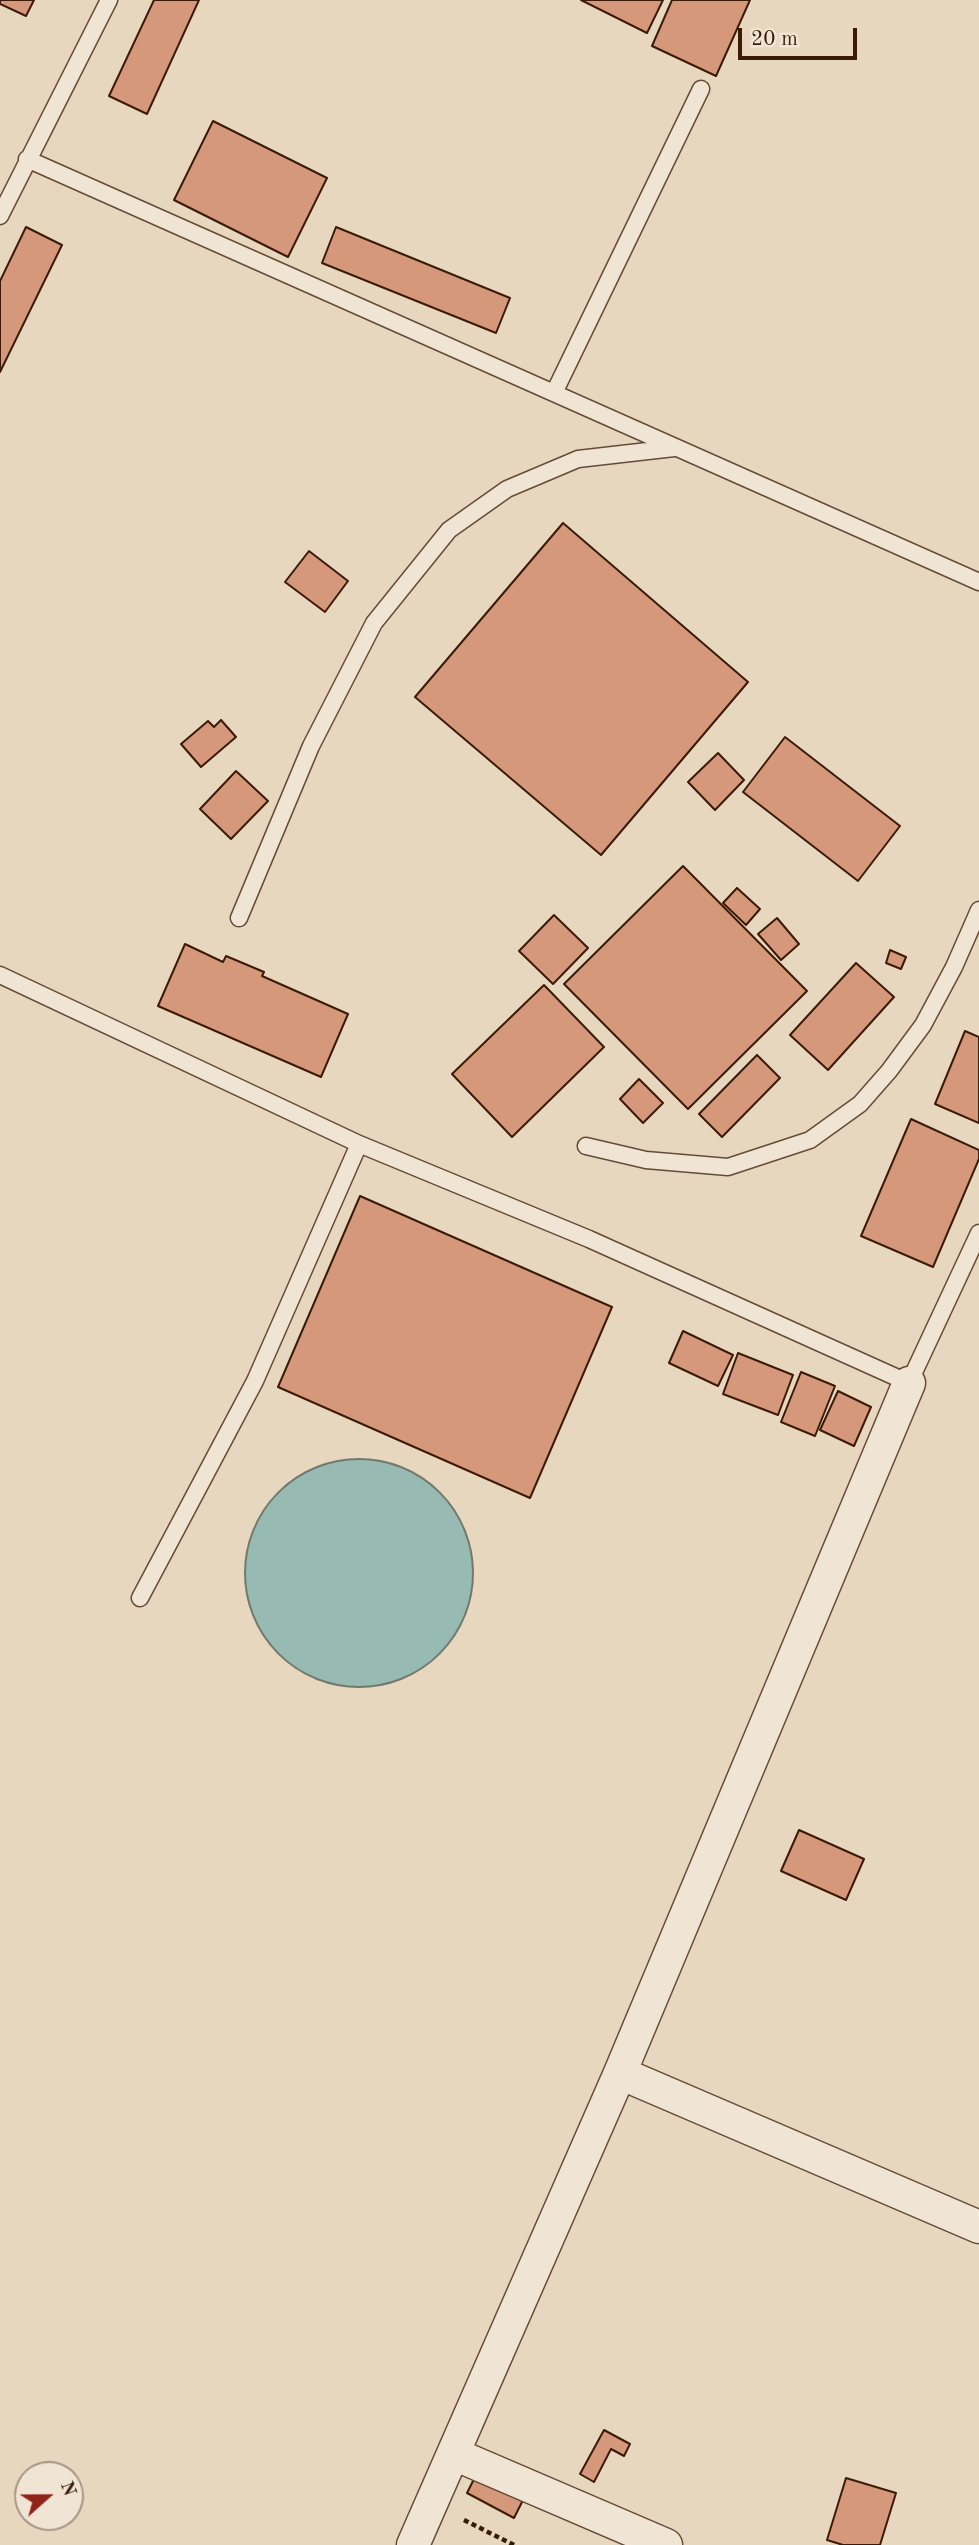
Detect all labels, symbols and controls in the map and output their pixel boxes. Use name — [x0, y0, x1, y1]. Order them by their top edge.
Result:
scale bar — [741, 14, 860, 58]
text: 20 m — [751, 29, 798, 50]
north arrow — [14, 2461, 84, 2531]
text: N — [56, 2479, 79, 2499]

